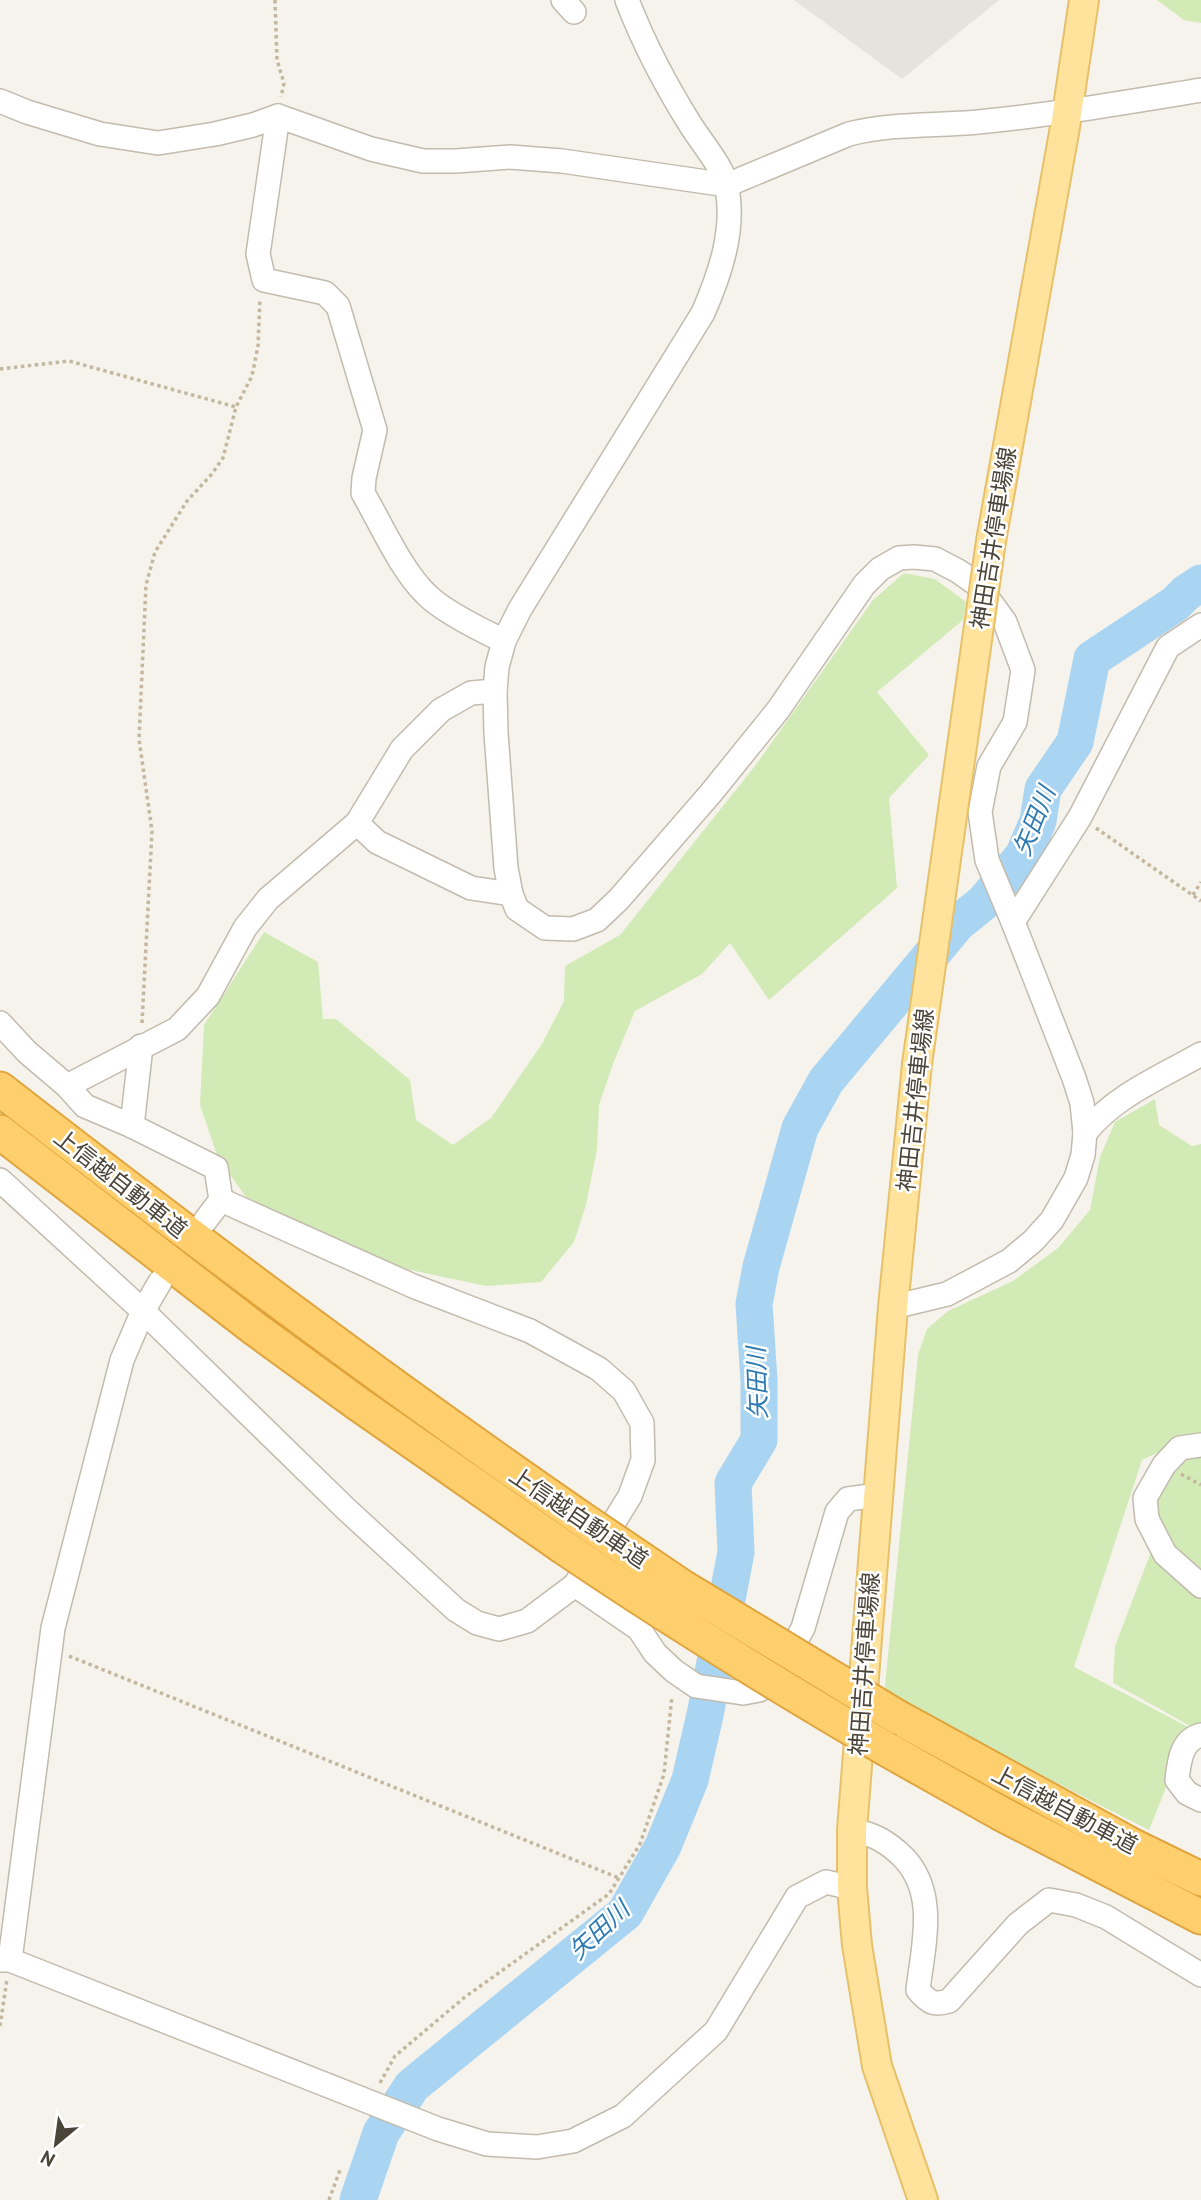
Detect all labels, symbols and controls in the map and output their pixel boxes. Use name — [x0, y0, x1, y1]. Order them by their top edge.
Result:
street label: 神田吉井停車場線 — [964, 445, 1022, 631]
water label: 矢田川 — [1006, 779, 1063, 860]
street label: 神田吉井停車場線 — [891, 1007, 939, 1193]
street label: 上信越自動車道 — [49, 1122, 193, 1244]
water label: 矢田川 — [740, 1343, 774, 1420]
street label: 上信越自動車道 — [504, 1460, 654, 1574]
street label: 神田吉井停車場線 — [843, 1571, 885, 1757]
street label: 上信越自動車道 — [987, 1758, 1143, 1860]
water label: 矢田川 — [562, 1892, 638, 1966]
north arrow — [21, 2109, 91, 2179]
text: N — [36, 2145, 59, 2172]

